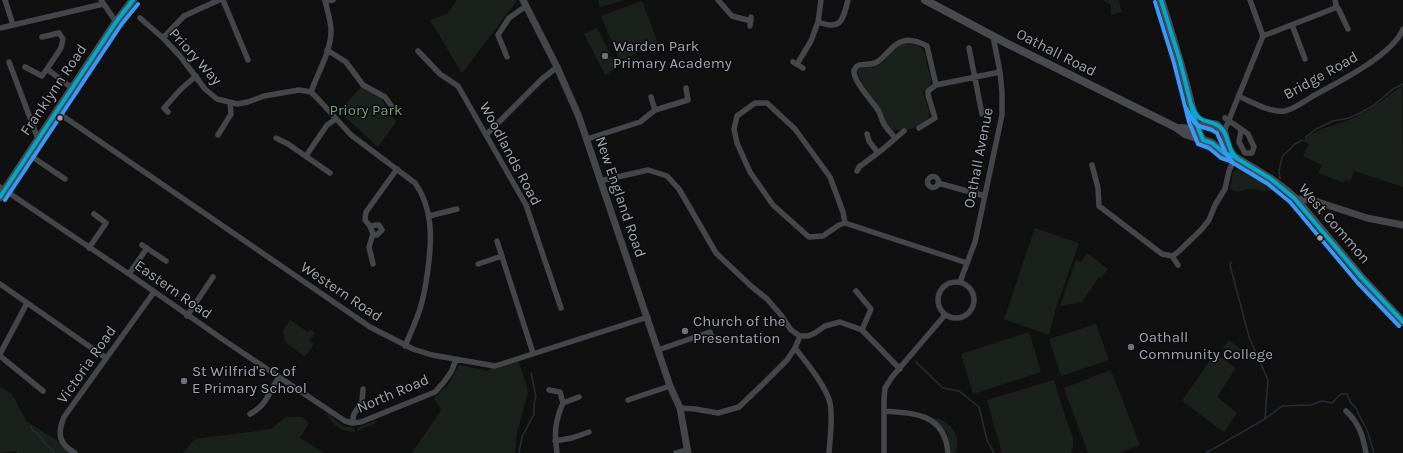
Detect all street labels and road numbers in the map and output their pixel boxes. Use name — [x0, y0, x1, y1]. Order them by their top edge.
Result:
street label: Priory Way — [165, 25, 225, 89]
street label: Oathall Road — [1013, 25, 1099, 81]
street label: Franklynn Road — [17, 41, 91, 139]
street label: Bridge Road — [1281, 48, 1361, 104]
street label: Woodlands Road — [475, 99, 545, 209]
street label: Oathall Avenue — [960, 106, 998, 210]
street label: New England Road — [591, 134, 649, 260]
street label: West Common — [1294, 180, 1374, 268]
street label: Eastern Road — [131, 257, 215, 323]
street label: Western Road — [297, 258, 385, 326]
street label: Victoria Road — [54, 323, 120, 407]
street label: North Road — [354, 371, 432, 417]

